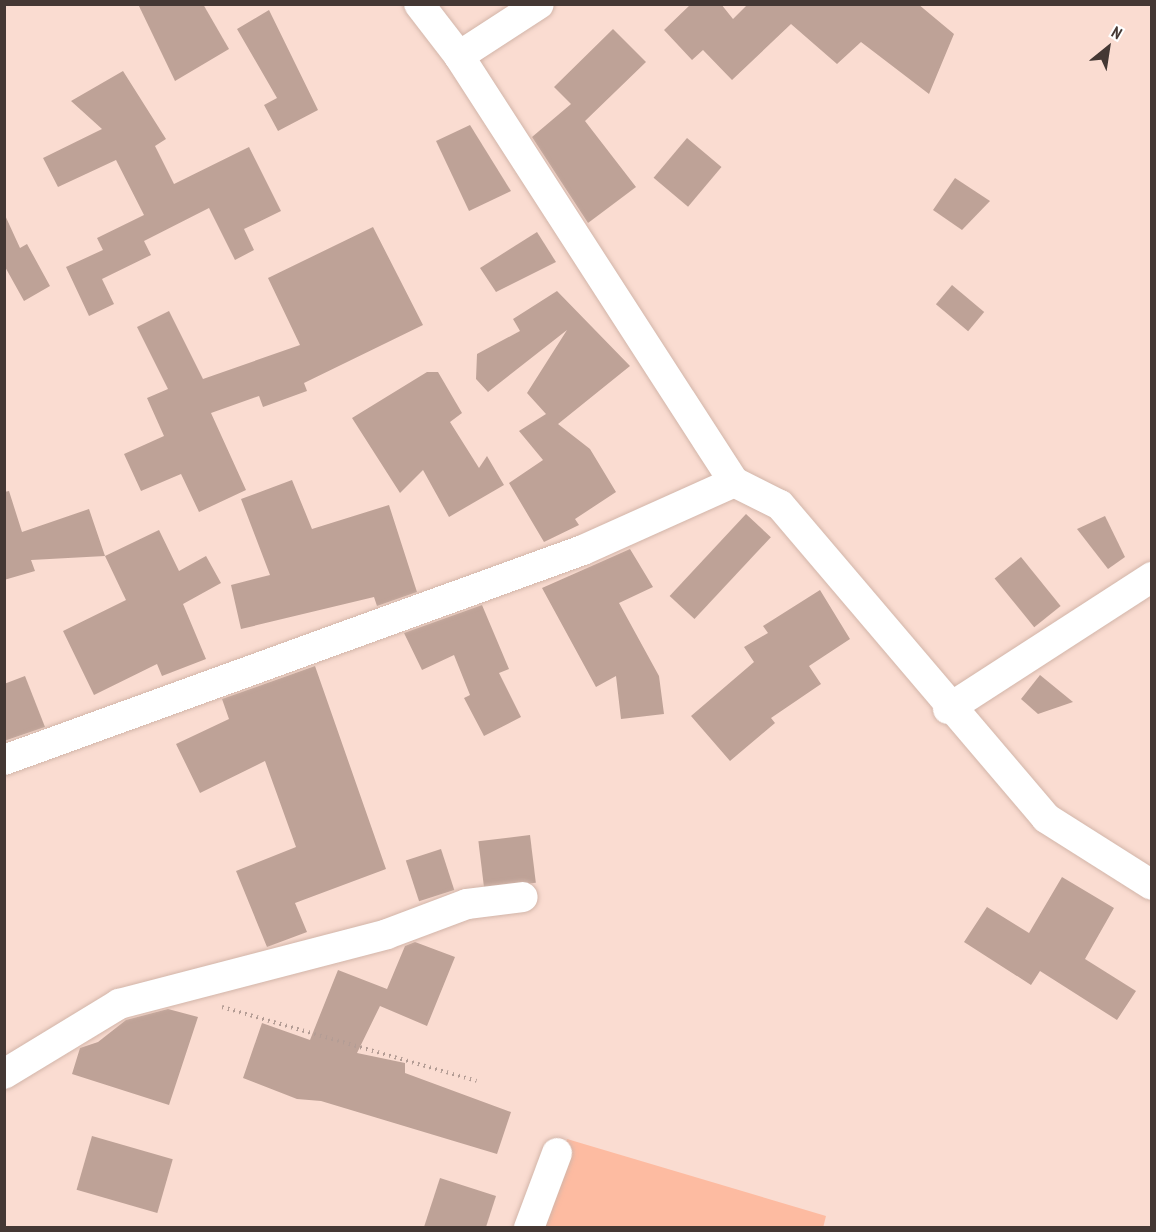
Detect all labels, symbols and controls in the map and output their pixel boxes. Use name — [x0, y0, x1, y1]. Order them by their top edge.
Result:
north arrow — [1078, 18, 1138, 78]
text: N — [1108, 22, 1126, 43]

